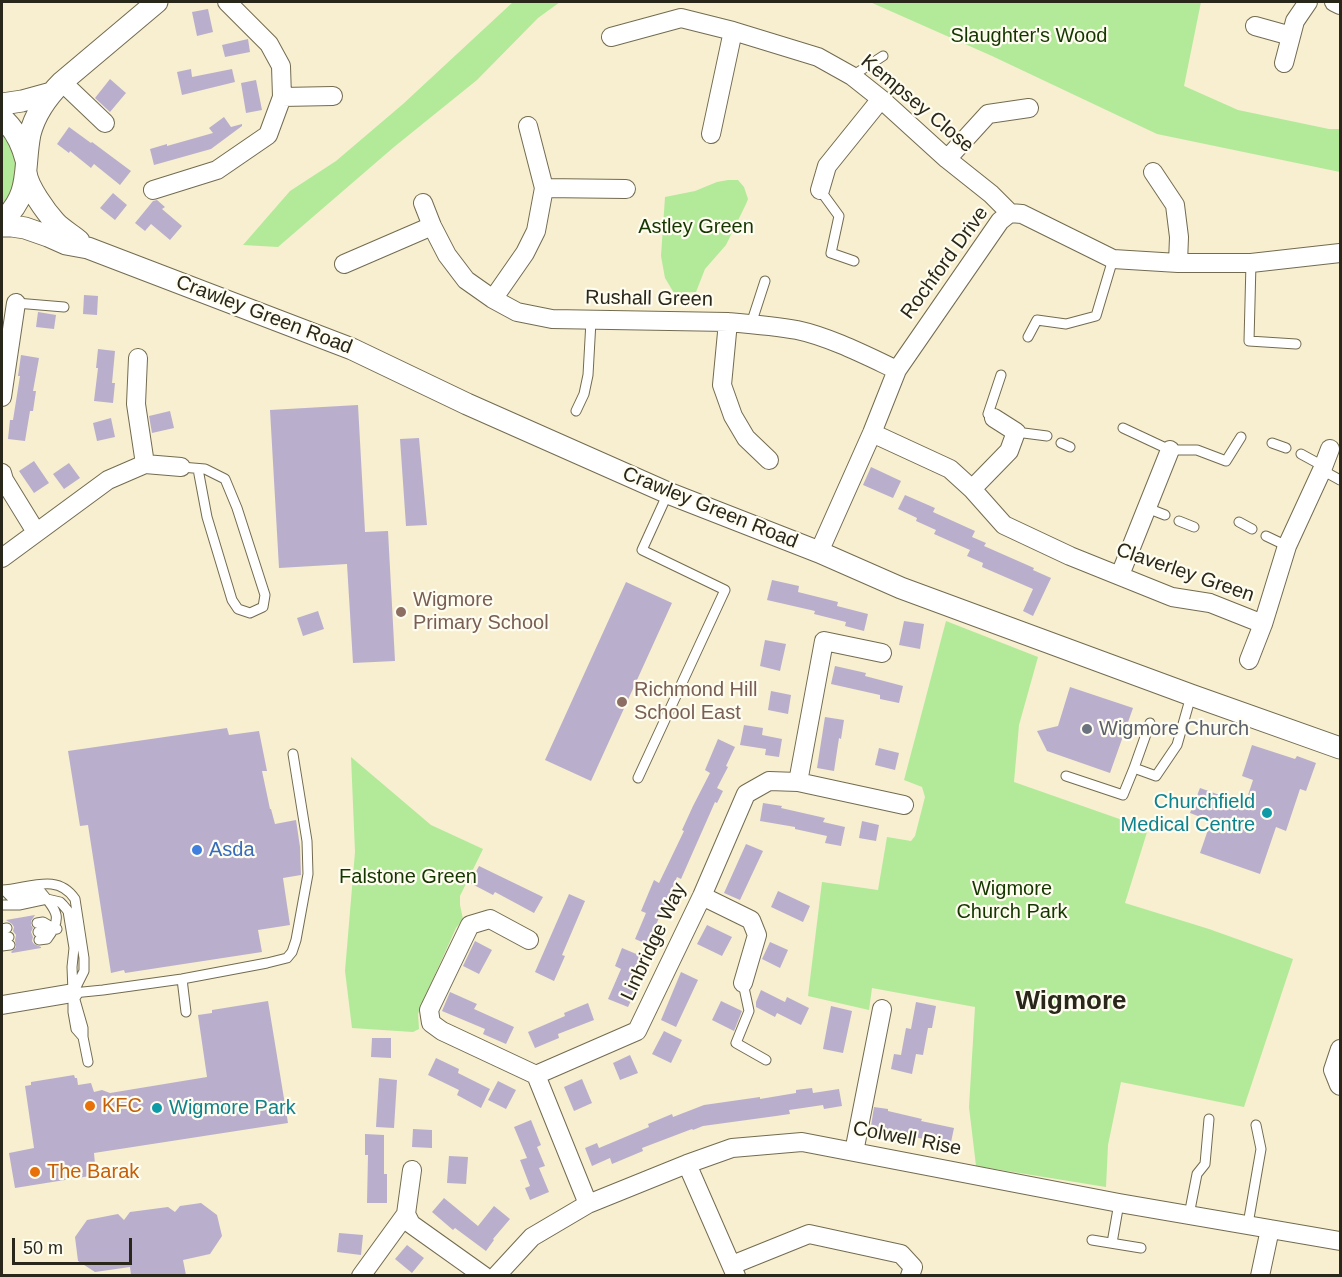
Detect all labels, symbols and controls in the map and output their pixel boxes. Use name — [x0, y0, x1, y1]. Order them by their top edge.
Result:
park label: Slaughter's Wood — [951, 24, 1107, 48]
street label: Kempsey Close — [856, 50, 978, 158]
street label: Rochford Drive — [896, 202, 994, 324]
park label: Astley Green — [638, 215, 754, 239]
street label: Crawley Green Road — [173, 270, 355, 360]
street label: Rushall Green — [585, 286, 713, 312]
street label: Crawley Green Road — [619, 462, 801, 554]
street label: Claverley Green — [1113, 538, 1257, 608]
place label: Wigmore Primary School — [413, 588, 549, 635]
marker: Wigmore Primary School — [394, 605, 408, 619]
place label: Richmond Hill School East — [634, 678, 757, 725]
marker: Richmond Hill School East — [615, 695, 629, 709]
place label: Wigmore Church — [1099, 717, 1249, 741]
marker: Wigmore Church — [1080, 722, 1094, 736]
place label: Churchfield Medical Centre — [1120, 790, 1255, 837]
marker: Churchfield Medical Centre — [1260, 806, 1274, 820]
place label: Asda — [209, 838, 255, 862]
marker: Asda — [190, 843, 204, 857]
park label: Falstone Green — [339, 865, 477, 889]
park label: Wigmore Church Park — [956, 877, 1068, 924]
street label: Linbridge Way — [616, 879, 692, 1005]
district label: Wigmore — [1016, 986, 1126, 1018]
place label: KFC — [102, 1094, 142, 1118]
place label: Wigmore Park — [169, 1096, 296, 1120]
marker: KFC — [83, 1099, 97, 1113]
marker: Wigmore Park — [150, 1101, 164, 1115]
street label: Colwell Rise — [851, 1117, 963, 1161]
place label: The Barak — [47, 1160, 139, 1184]
marker: The Barak — [28, 1165, 42, 1179]
scale bar — [15, 1226, 135, 1264]
text: 50 m — [23, 1238, 63, 1258]

